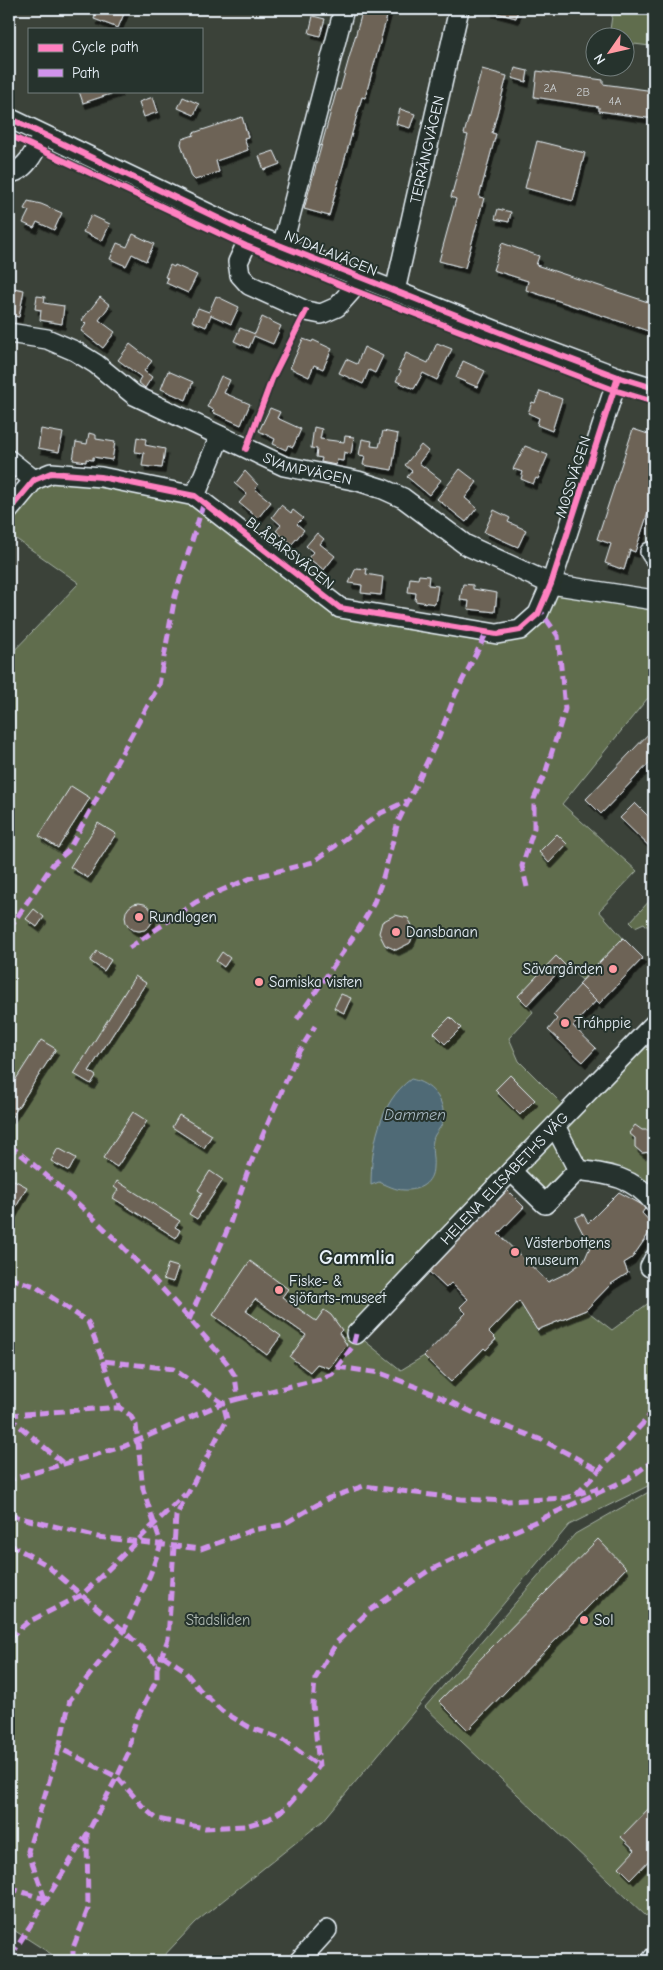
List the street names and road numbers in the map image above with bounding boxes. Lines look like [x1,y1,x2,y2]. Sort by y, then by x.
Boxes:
street label: TERRÄNGVÄGEN [406,94,448,205]
street label: NYDALAVÄGEN [282,226,380,280]
street label: MOSSVÄGEN [551,434,595,520]
street label: SVAMPVÄGEN [260,448,353,489]
street label: BLÅBÄRSVÄGEN [242,512,338,593]
street label: HELENA ELISABETHS VÄG [437,1108,572,1249]

